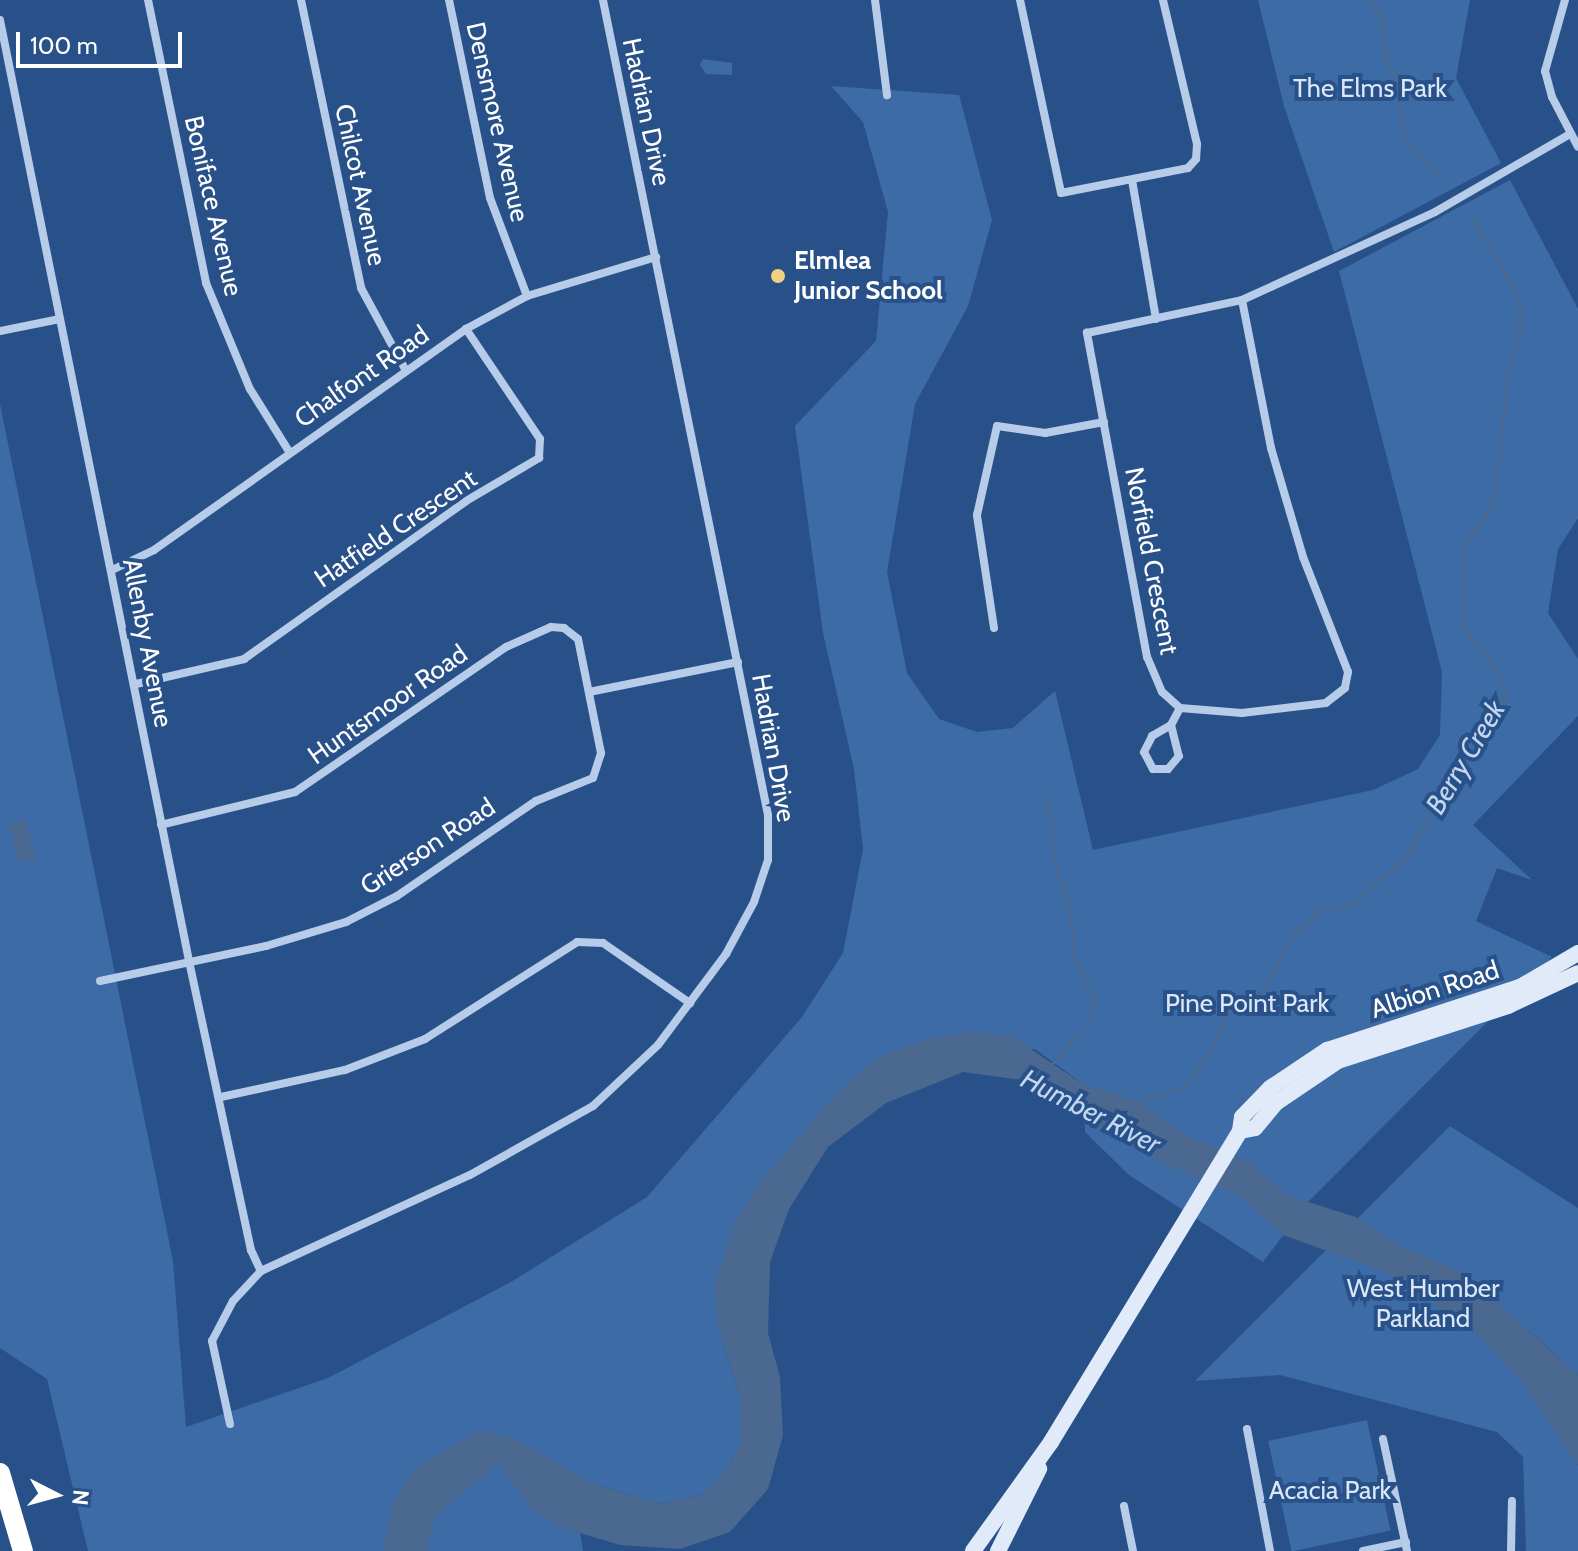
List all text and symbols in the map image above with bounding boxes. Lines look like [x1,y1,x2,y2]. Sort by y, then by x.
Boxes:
scale bar [20,16,186,66]
street label: Densmore Avenue [459,19,535,225]
text: 100 m [30,31,98,60]
street label: Hadrian Drive [615,35,677,189]
park label: The Elms Park [1293,73,1447,105]
street label: Chilcot Avenue [328,101,392,269]
street label: Boniface Avenue [177,113,249,299]
place label: Elmlea Junior School [794,245,943,306]
marker: Elmlea Junior School [769,267,787,285]
street label: Chalfont Road [289,319,435,435]
street label: Hatfield Crescent [309,463,483,595]
street label: Norfield Crescent [1118,465,1184,657]
street label: Allenby Avenue [115,556,179,730]
street label: Huntsmoor Road [302,638,474,772]
street label: Hadrian Drive [745,671,801,825]
water label: Berry Creek [1418,694,1512,820]
street label: Grierson Road [355,792,501,902]
street label: Albion Road [1367,955,1503,1025]
park label: Pine Point Park [1165,988,1329,1020]
water label: Humber River [1016,1062,1166,1160]
park label: West Humber Parkland [1347,1273,1499,1334]
north arrow [16,1455,96,1535]
park label: Acacia Park [1269,1475,1391,1507]
text: N [66,1488,95,1507]

